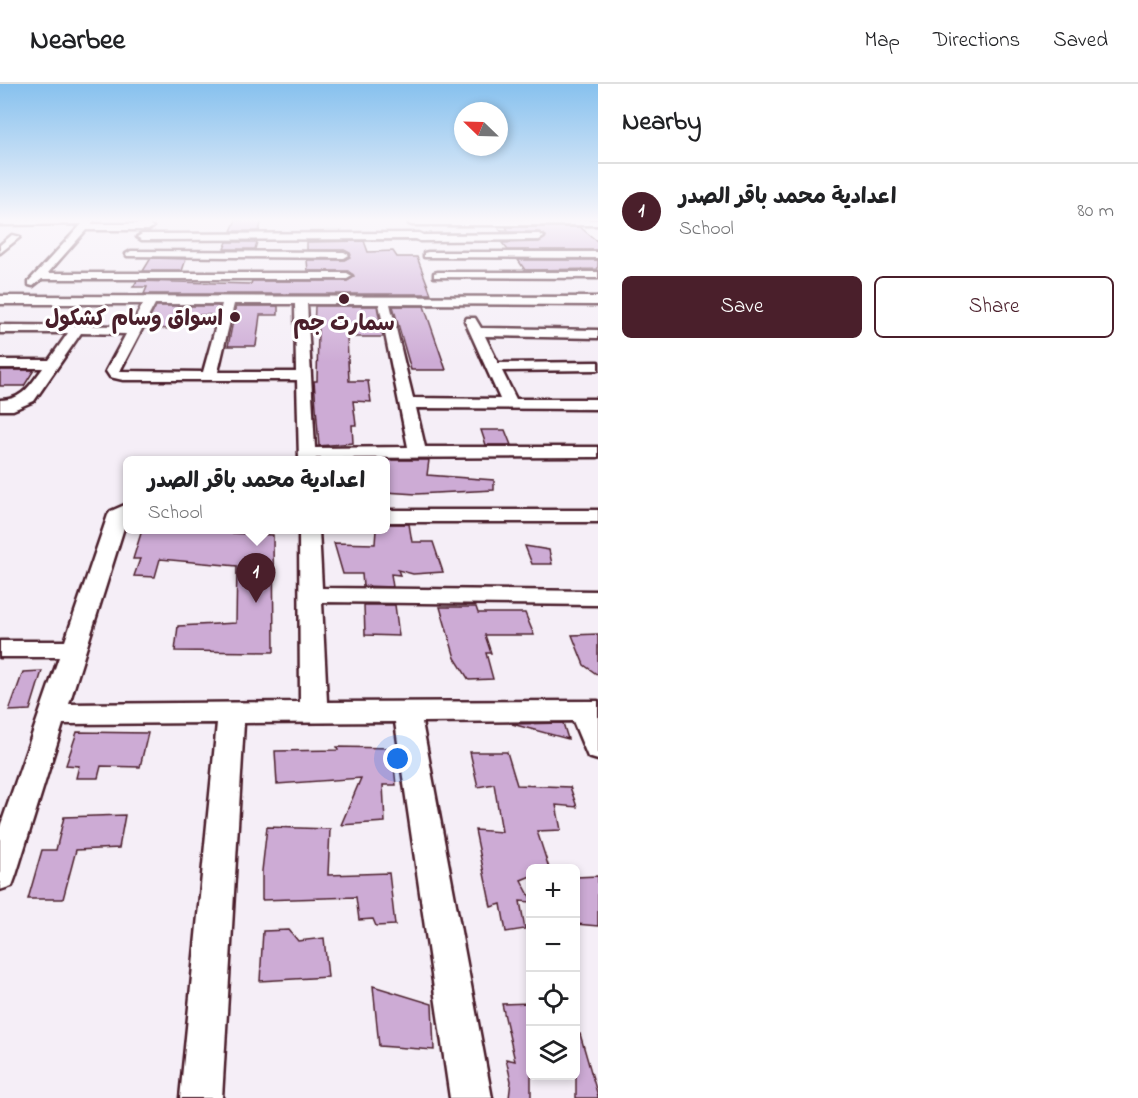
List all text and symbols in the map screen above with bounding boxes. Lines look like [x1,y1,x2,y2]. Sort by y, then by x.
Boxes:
text: Nearbee [30,21,125,62]
text: Map [864,26,900,56]
text: Directions [933,26,1020,56]
text: Saved [1053,26,1108,56]
north arrow [454,102,508,156]
text: Nearby [622,104,701,142]
text: اعدادية محمد باقر الصدر [679,182,896,214]
text: 1 [638,197,645,226]
text: 80 m [1077,197,1114,226]
text: School [679,215,734,244]
button: Save [622,276,862,338]
button: Share [874,276,1114,338]
marker: سمارت جم [337,292,351,306]
place label: اسواق وسام كشكول [45,304,223,336]
place label: سمارت جم [293,309,395,341]
marker: اسواق وسام كشكول [228,310,242,324]
popup [123,456,390,534]
text: اعدادية محمد باقر الصدر [148,466,365,498]
text: School [148,499,203,528]
pin: 1 [236,554,276,603]
your location [383,744,412,773]
map controls [526,864,580,1080]
button: + [526,864,580,918]
button: − [526,918,580,972]
button: locate [526,972,580,1026]
button: layers [526,1026,580,1080]

